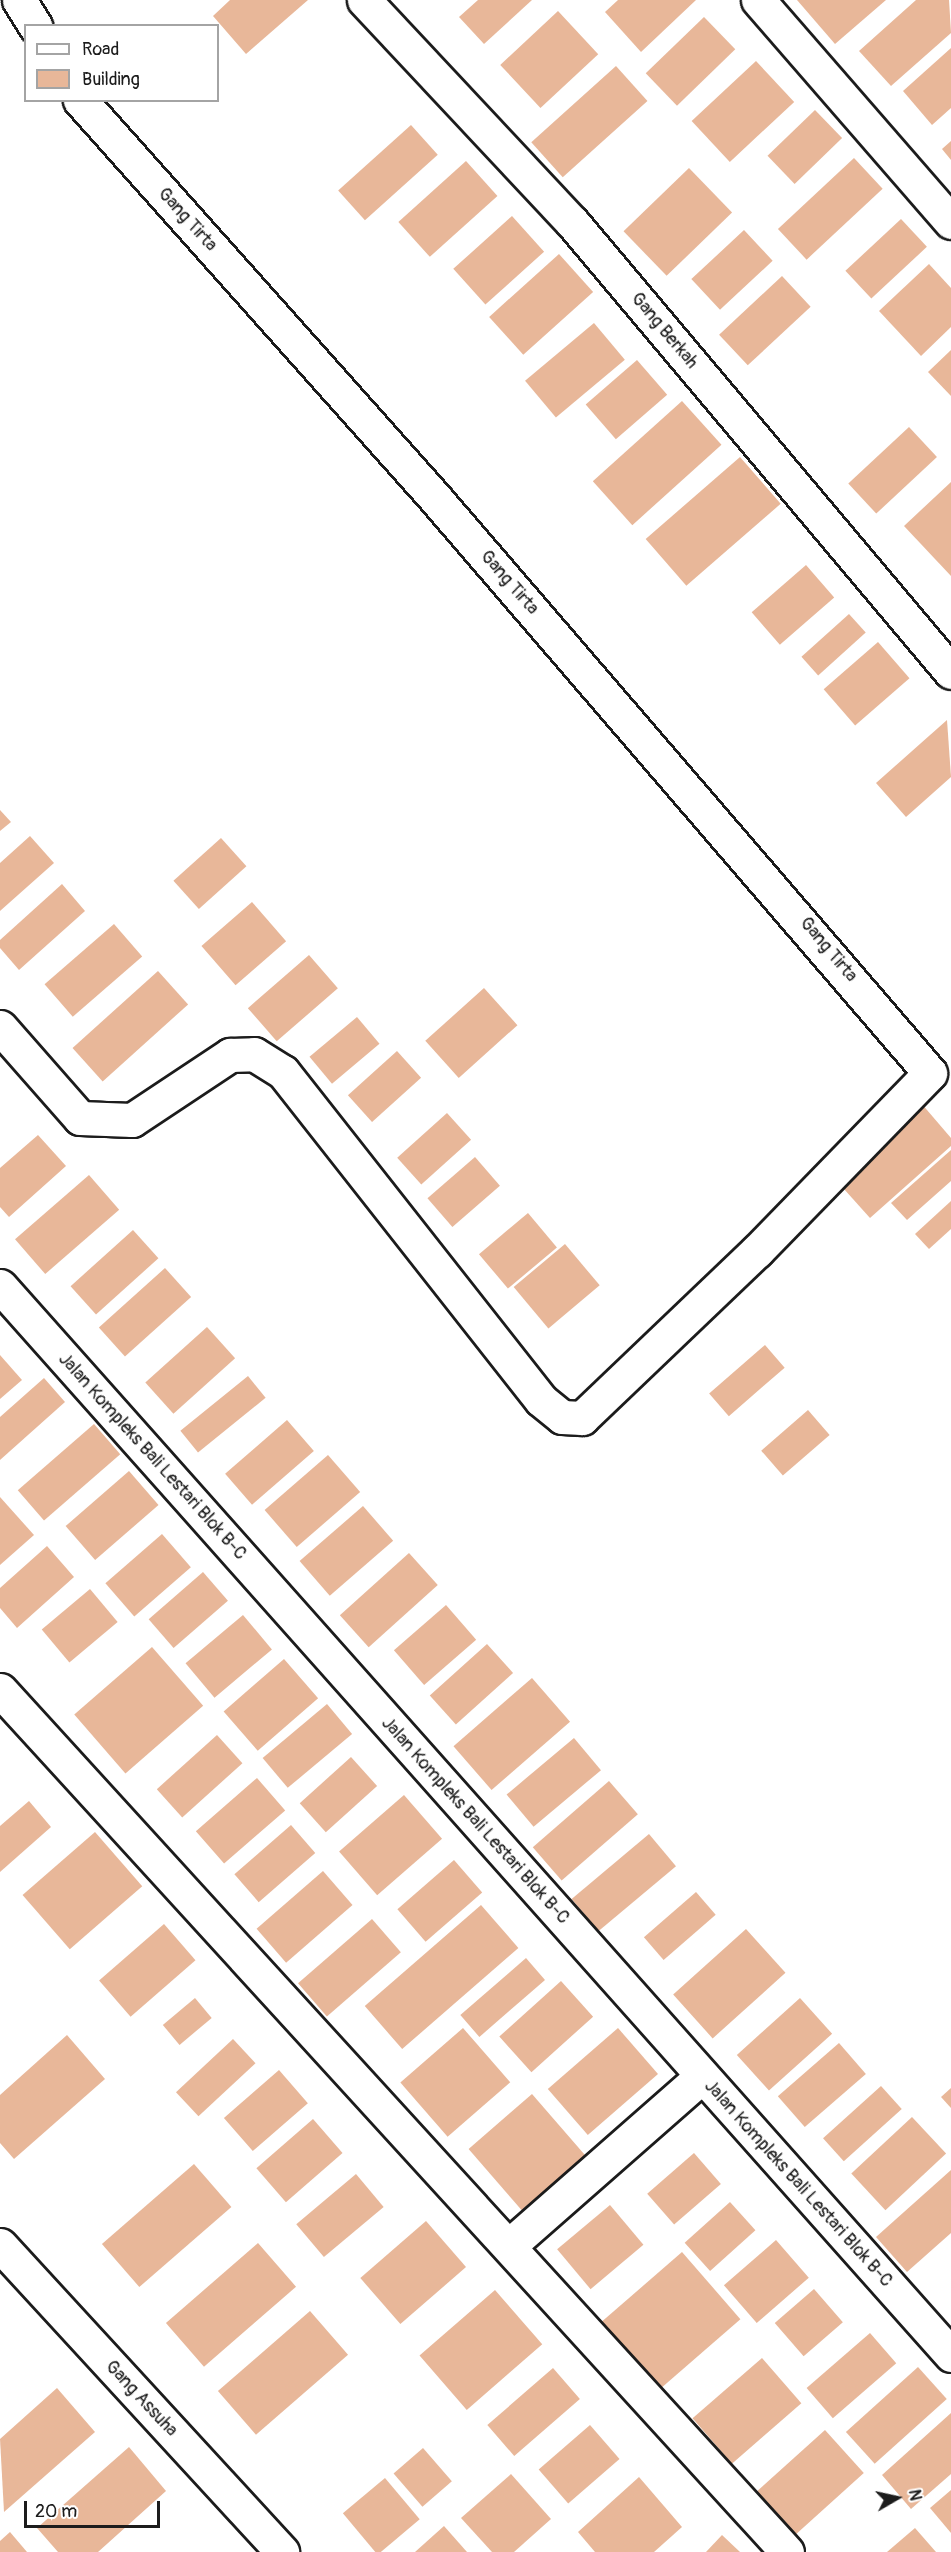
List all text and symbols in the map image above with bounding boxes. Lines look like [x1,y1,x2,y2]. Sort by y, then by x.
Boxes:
legend [24,24,219,102]
text: Road [82,38,119,61]
text: Building [82,68,140,91]
street label: Gang Tirta [153,184,221,256]
street label: Gang Berkah [626,289,702,373]
street label: Gang Tirta [475,546,543,620]
street label: Gang Tirta [795,913,861,987]
street label: Jalan Kompleks Bali Lestari Blok B-C [53,1349,251,1565]
street label: Jalan Kompleks Bali Lestari Blok B-C [376,1713,574,1929]
street label: Jalan Kompleks Bali Lestari Blok B-C [699,2076,897,2292]
street label: Gang Assuha [100,2356,182,2442]
north arrow [867,2468,927,2528]
text: N [904,2488,926,2502]
scale bar [27,2489,164,2527]
text: 20 m [35,2500,77,2523]

